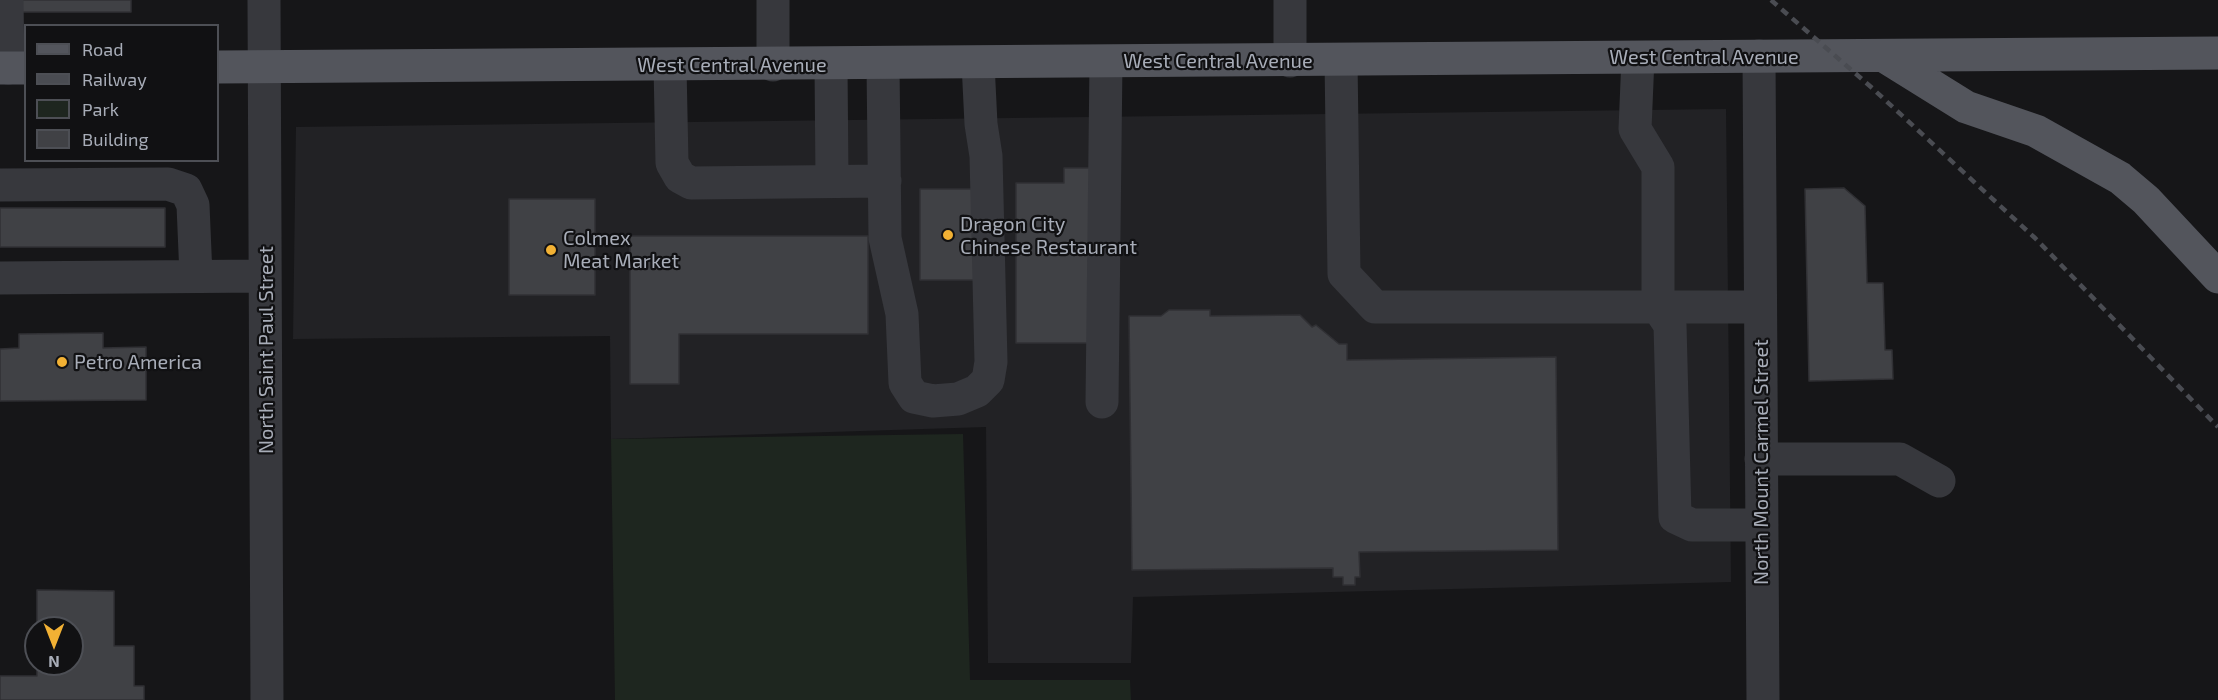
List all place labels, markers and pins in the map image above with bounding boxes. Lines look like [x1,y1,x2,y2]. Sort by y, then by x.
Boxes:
place label: Dragon City Chinese Restaurant [960,212,1137,259]
place label: Colmex Meat Market [563,226,679,273]
marker: Dragon City Chinese Restaurant [941,228,955,242]
marker: Colmex Meat Market [544,243,558,257]
place label: Petro America [74,350,202,374]
marker: Petro America [55,355,69,369]

